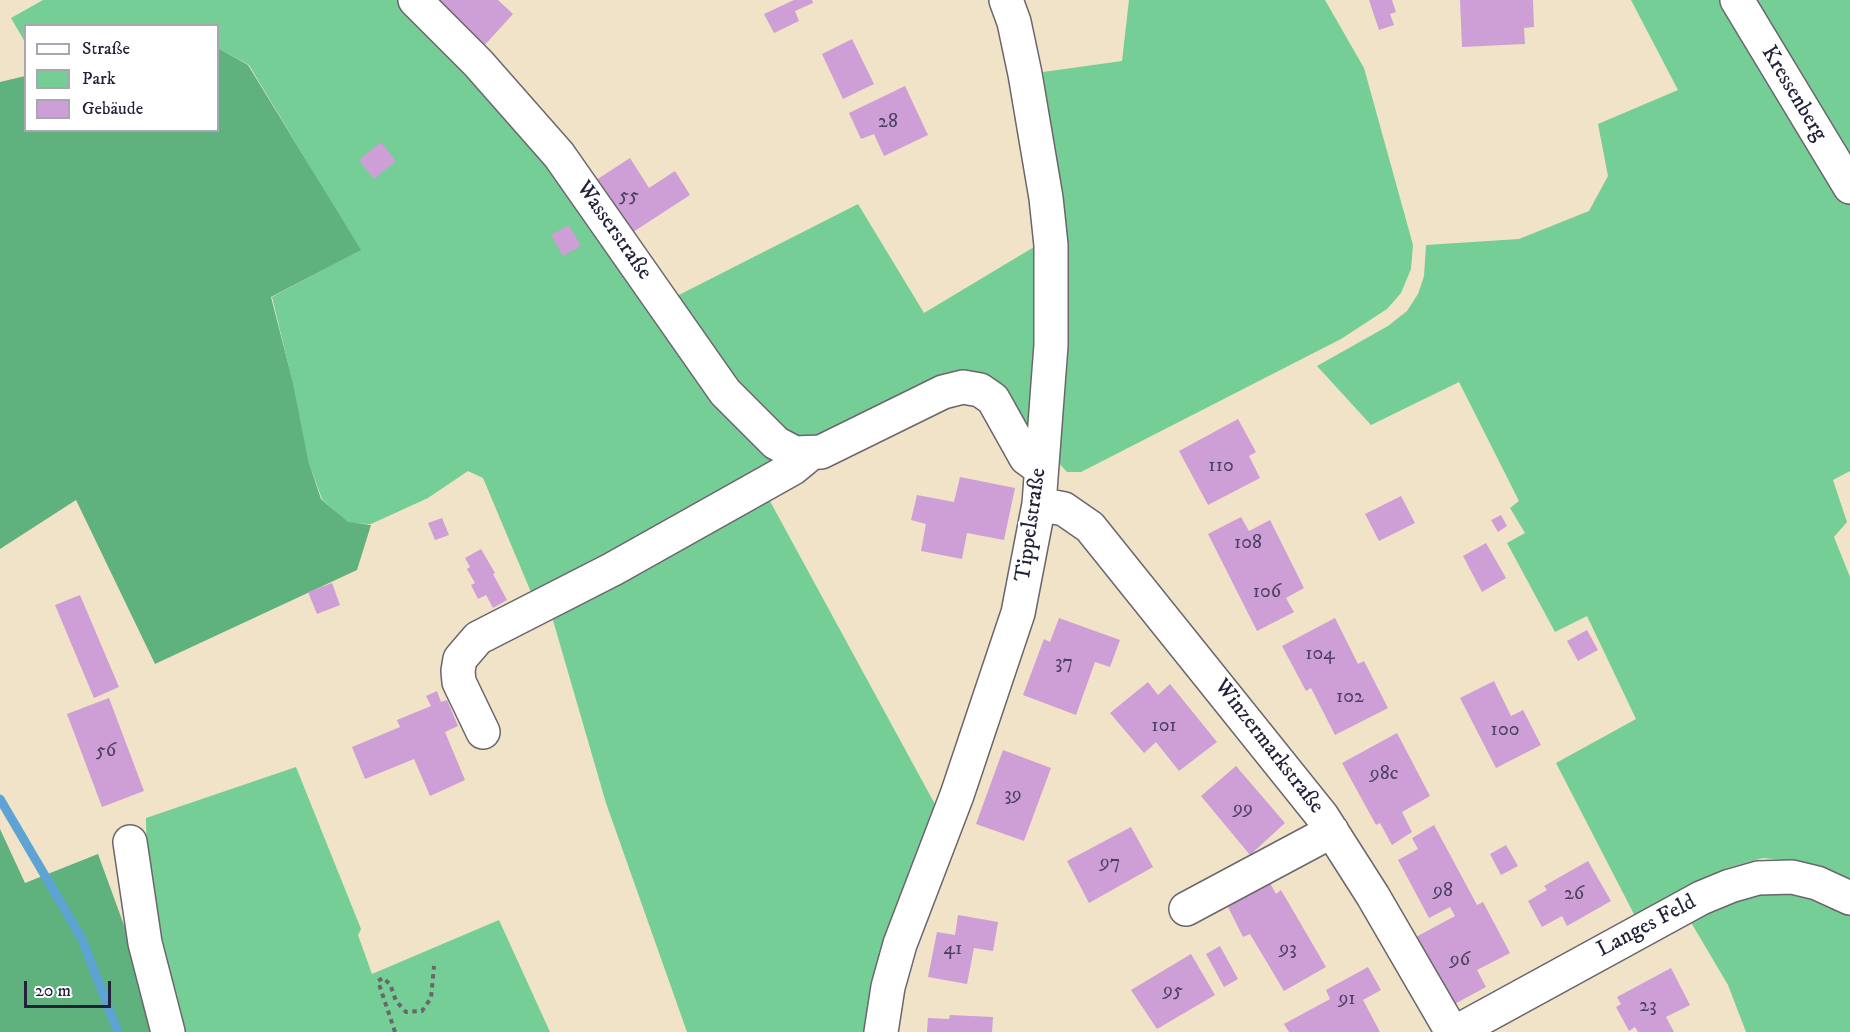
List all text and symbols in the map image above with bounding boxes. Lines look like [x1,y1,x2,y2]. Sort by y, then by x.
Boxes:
legend [24,24,219,132]
text: Straße [82,38,130,60]
street label: Kressenberg [1754,42,1832,146]
text: Park [82,68,116,90]
text: Gebäude [82,98,143,120]
house number: 28 [878,111,898,135]
street label: Wasserstraße [569,177,657,285]
house number: 55 [619,185,639,209]
house number: 110 [1208,455,1234,479]
street label: Tippelstraße [1011,467,1053,583]
house number: 108 [1234,532,1262,556]
house number: 106 [1253,581,1281,605]
house number: 104 [1305,643,1335,667]
house number: 37 [1055,652,1073,676]
street label: Winzermarkstraße [1207,675,1329,819]
house number: 102 [1336,686,1364,710]
house number: 101 [1151,715,1177,739]
house number: 100 [1491,719,1519,743]
house number: 56 [96,740,116,764]
house number: 98c [1370,763,1398,787]
house number: 39 [1004,784,1022,808]
house number: 99 [1233,798,1253,822]
house number: 97 [1100,852,1120,876]
house number: 98 [1433,880,1453,904]
house number: 26 [1564,883,1584,907]
street label: Langes Feld [1593,890,1701,964]
house number: 41 [944,938,962,962]
house number: 93 [1279,938,1297,962]
house number: 96 [1450,949,1470,973]
scale bar [27,969,114,1007]
text: 20 m [35,980,71,1002]
house number: 95 [1163,980,1183,1004]
house number: 91 [1338,988,1356,1012]
house number: 23 [1639,995,1657,1019]

